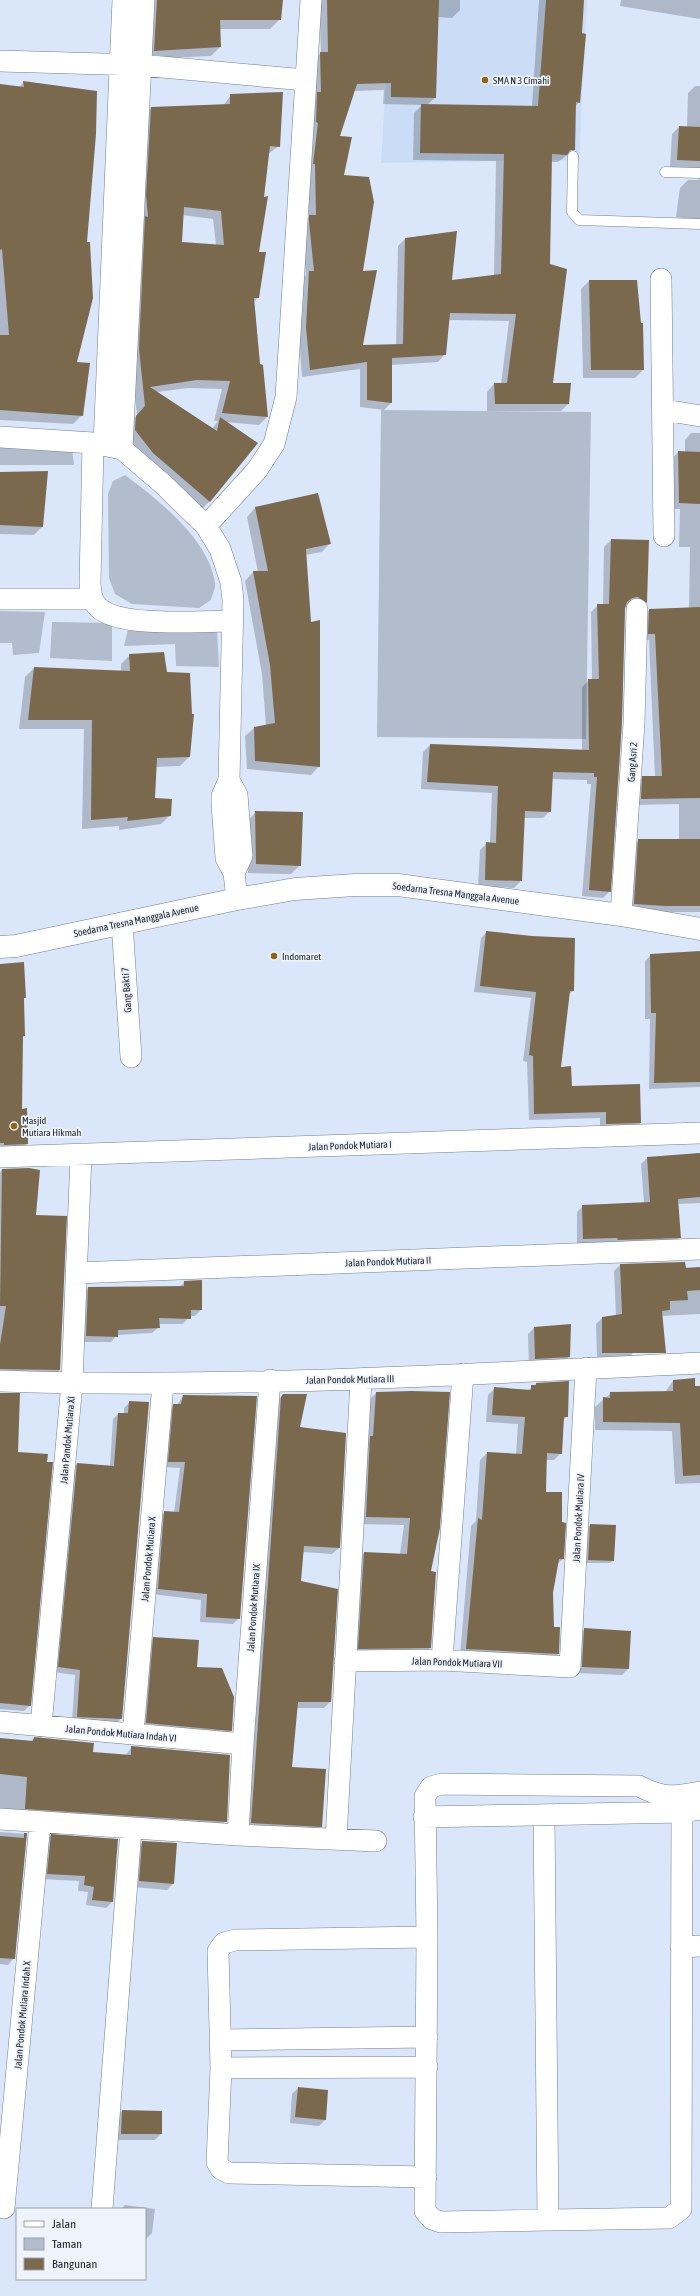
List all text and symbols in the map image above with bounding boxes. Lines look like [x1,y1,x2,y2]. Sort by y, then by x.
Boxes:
marker: SMA N 3 Cimahi [480,75,490,85]
place label: SMA N 3 Cimahi [493,75,549,86]
street label: Gang Asri 2 [626,741,639,782]
street label: Soedarna Tresna Manggala Avenue [392,880,520,907]
street label: Soedarna Tresna Manggala Avenue [73,902,200,939]
marker: Indomaret [269,951,279,961]
place label: Indomaret [282,951,321,962]
street label: Gang Bakti 7 [119,967,134,1013]
place label: Masjid Mutiara Hikmah [22,1115,81,1138]
marker: Masjid Mutiara Hikmah [9,1121,19,1131]
street label: Jalan Pondok Mutiara I [308,1139,392,1152]
street label: Jalan Pondok Mutiara II [345,1254,431,1269]
street label: Jalan Pondok Mutiara III [306,1373,394,1386]
street label: Jalan Pandok Mutiara XI [58,1396,77,1484]
street label: Jalan Pondok Mutiara IV [571,1473,586,1563]
street label: Jalan Pondok Mutiara X [139,1515,158,1602]
street label: Jalan Pondok Mutiara IX [245,1563,262,1652]
street label: Jalan Pondok Mutiara VII [411,1655,503,1670]
street label: Jalan Pondok Mutiara Indah VI [65,1723,177,1744]
street label: Jalan Pondok Mutiara Indah X [12,1960,33,2070]
legend [16,2208,146,2280]
text: Jalan [52,2217,76,2231]
text: Taman [52,2237,82,2251]
text: Bangunan [52,2257,97,2271]

